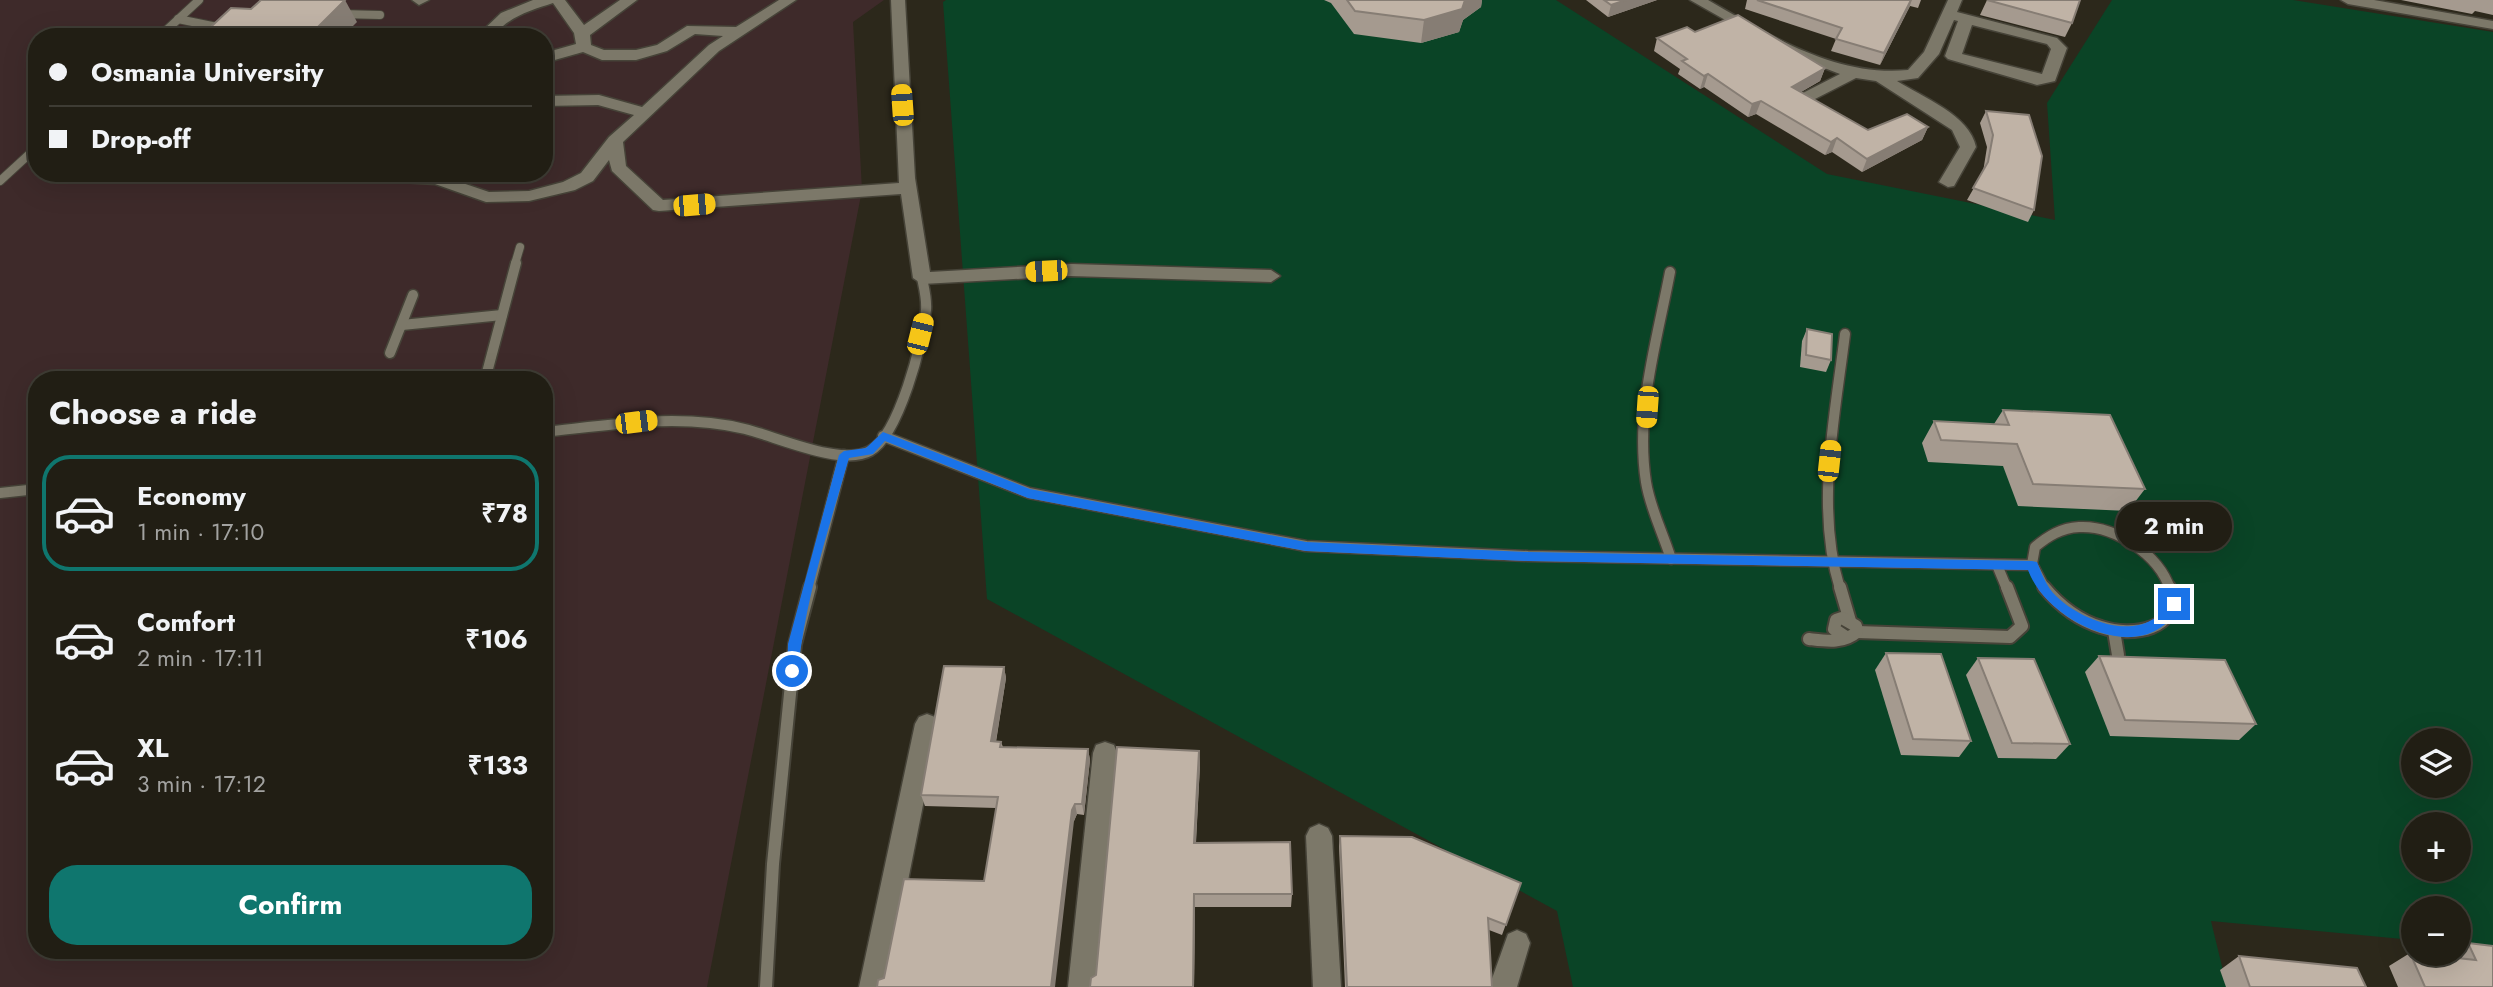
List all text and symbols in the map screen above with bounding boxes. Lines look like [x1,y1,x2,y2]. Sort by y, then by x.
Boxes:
text: Osmania University [91,53,324,91]
car [891,83,914,127]
text: Drop-off [91,120,191,158]
car [673,193,716,217]
car [1025,259,1068,283]
car [905,311,936,357]
car [1636,385,1659,429]
text: Choose a ride [49,390,257,436]
car [614,409,659,435]
car [1817,439,1842,483]
text: Economy [137,477,246,515]
icon: car [53,482,116,545]
text: ₹78 [481,494,528,532]
callout: 2 min [2116,503,2232,552]
text: 2 min [2144,509,2204,543]
text: 1 min · 17:10 [137,515,264,549]
route end [2158,588,2190,620]
text: Comfort [137,603,235,641]
icon: car [53,608,116,671]
text: ₹106 [465,620,528,658]
text: 2 min · 17:11 [137,641,264,675]
route start [776,655,808,687]
map controls [2401,728,2471,966]
button: layers [2401,728,2471,798]
text: XL [137,729,169,767]
icon: car [53,734,116,797]
text: ₹133 [468,746,528,784]
text: 3 min · 17:12 [137,767,266,801]
button: + [2401,812,2471,882]
button: Confirm [49,865,532,945]
button: − [2401,896,2471,966]

